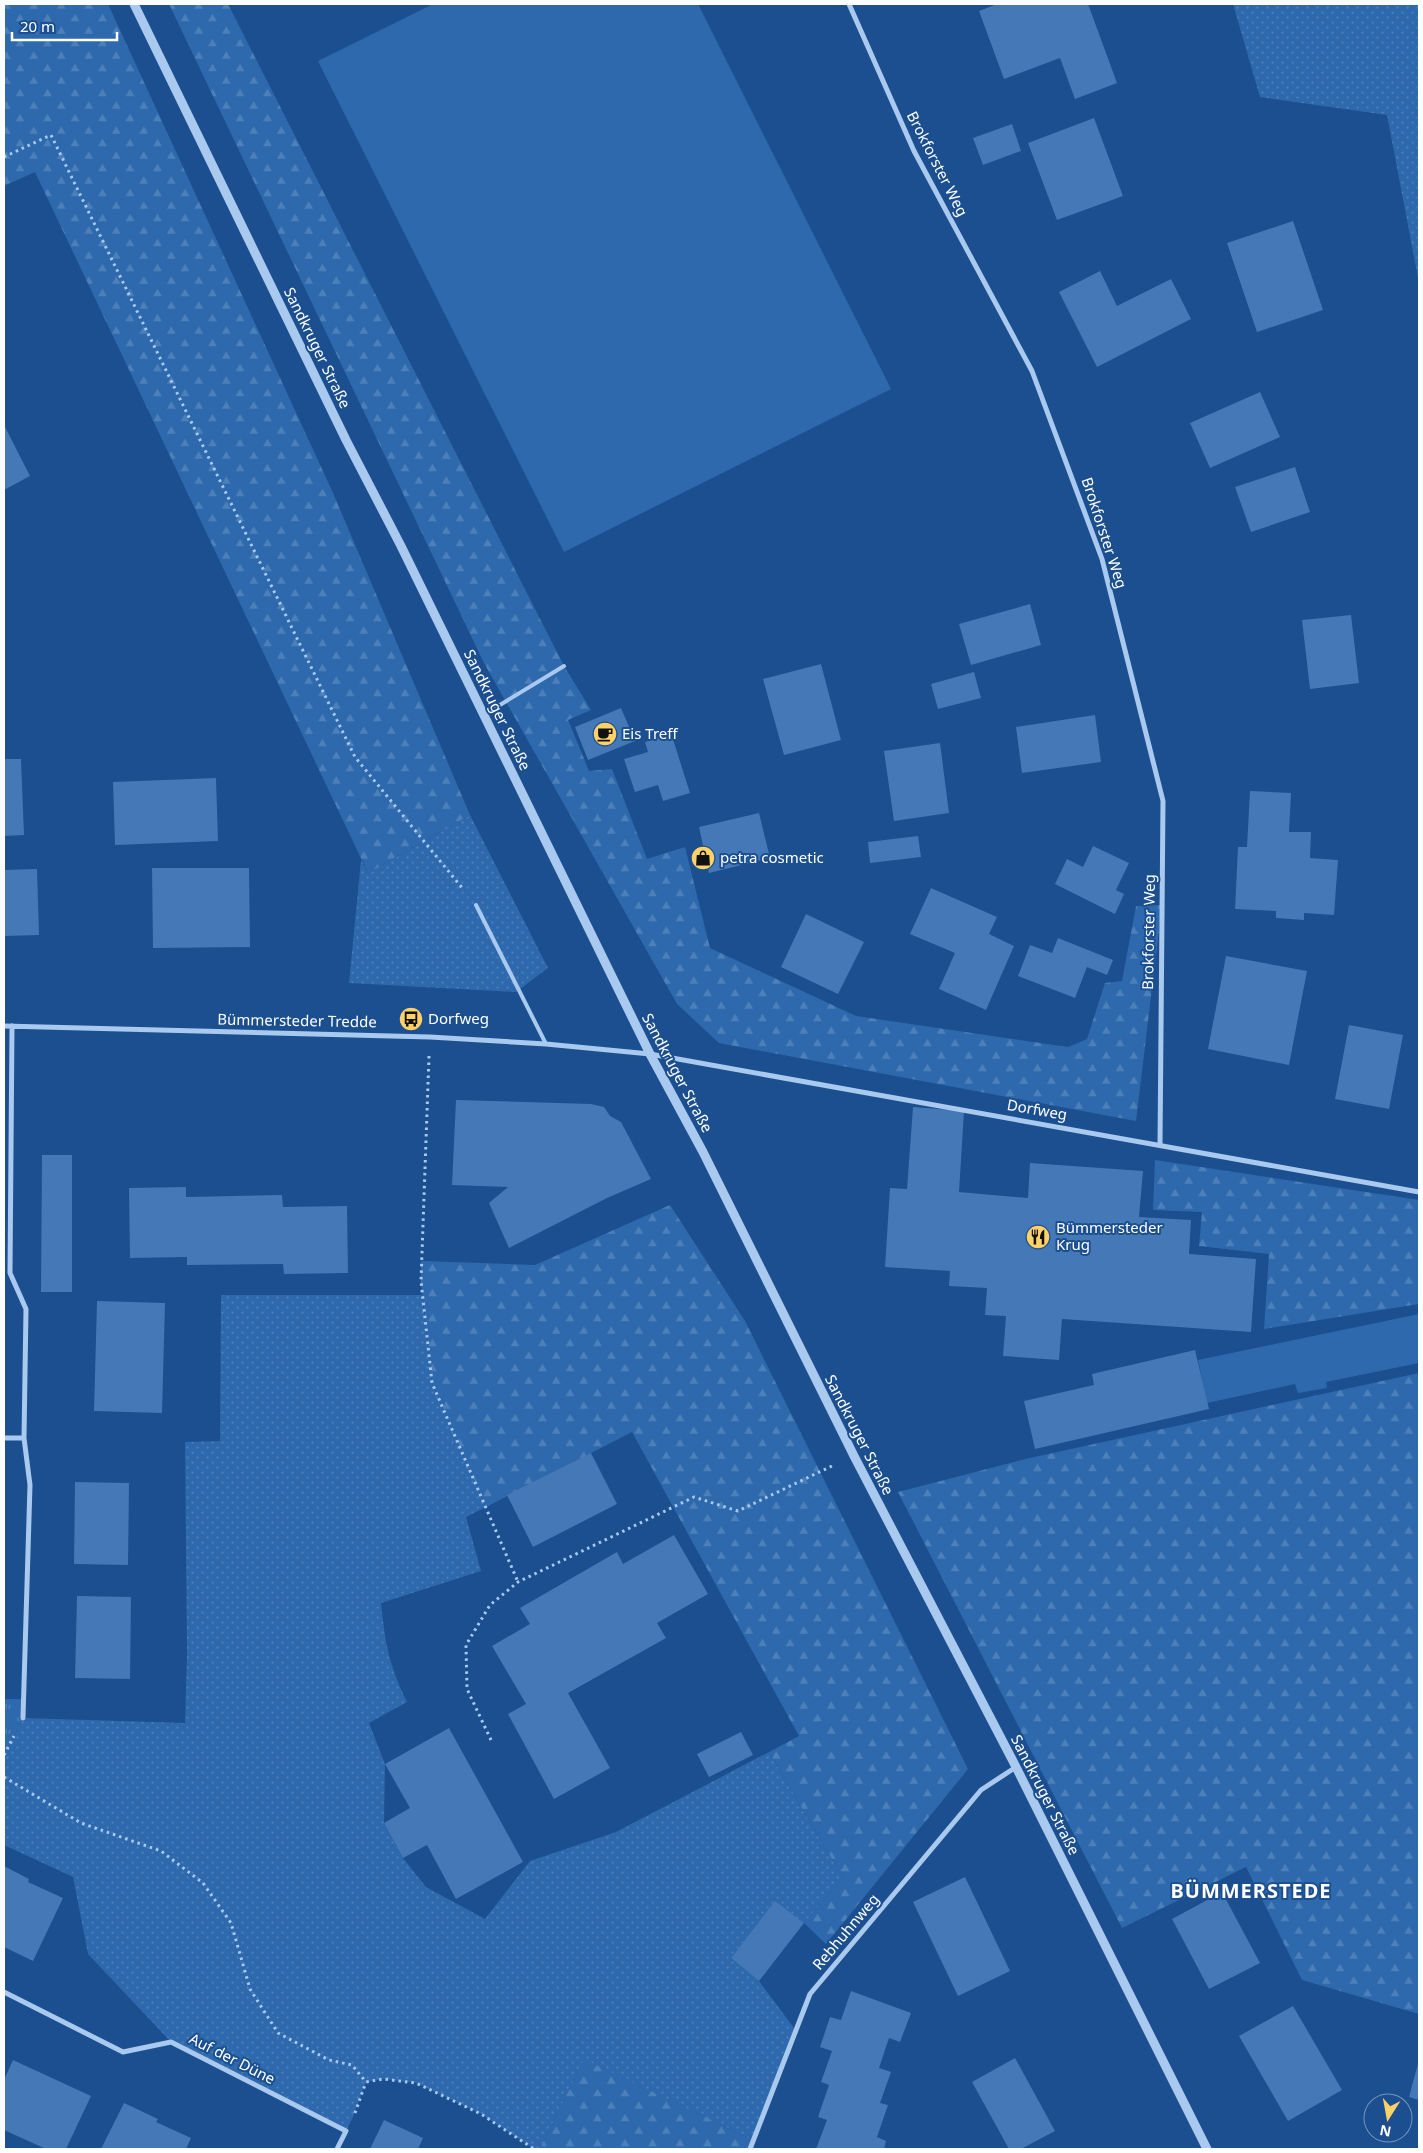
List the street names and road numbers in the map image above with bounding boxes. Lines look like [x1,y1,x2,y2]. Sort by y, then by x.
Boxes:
street label: Brokforster Weg [903,107,973,220]
street label: Sandkruger Straße [280,284,356,411]
street label: Brokforster Weg [1078,475,1132,591]
street label: Sandkruger Straße [460,646,536,773]
street label: Brokforster Weg [1137,874,1159,990]
street label: Bümmersteder Tredde [217,1009,377,1031]
street label: Sandkruger Straße [638,1009,718,1136]
street label: Dorfweg [1005,1094,1069,1124]
street label: Sandkruger Straße [821,1371,899,1498]
street label: Sandkruger Straße [1007,1731,1085,1858]
street label: Rebhuhnweg [807,1889,883,1974]
street label: Auf der Düne [186,2028,279,2088]

